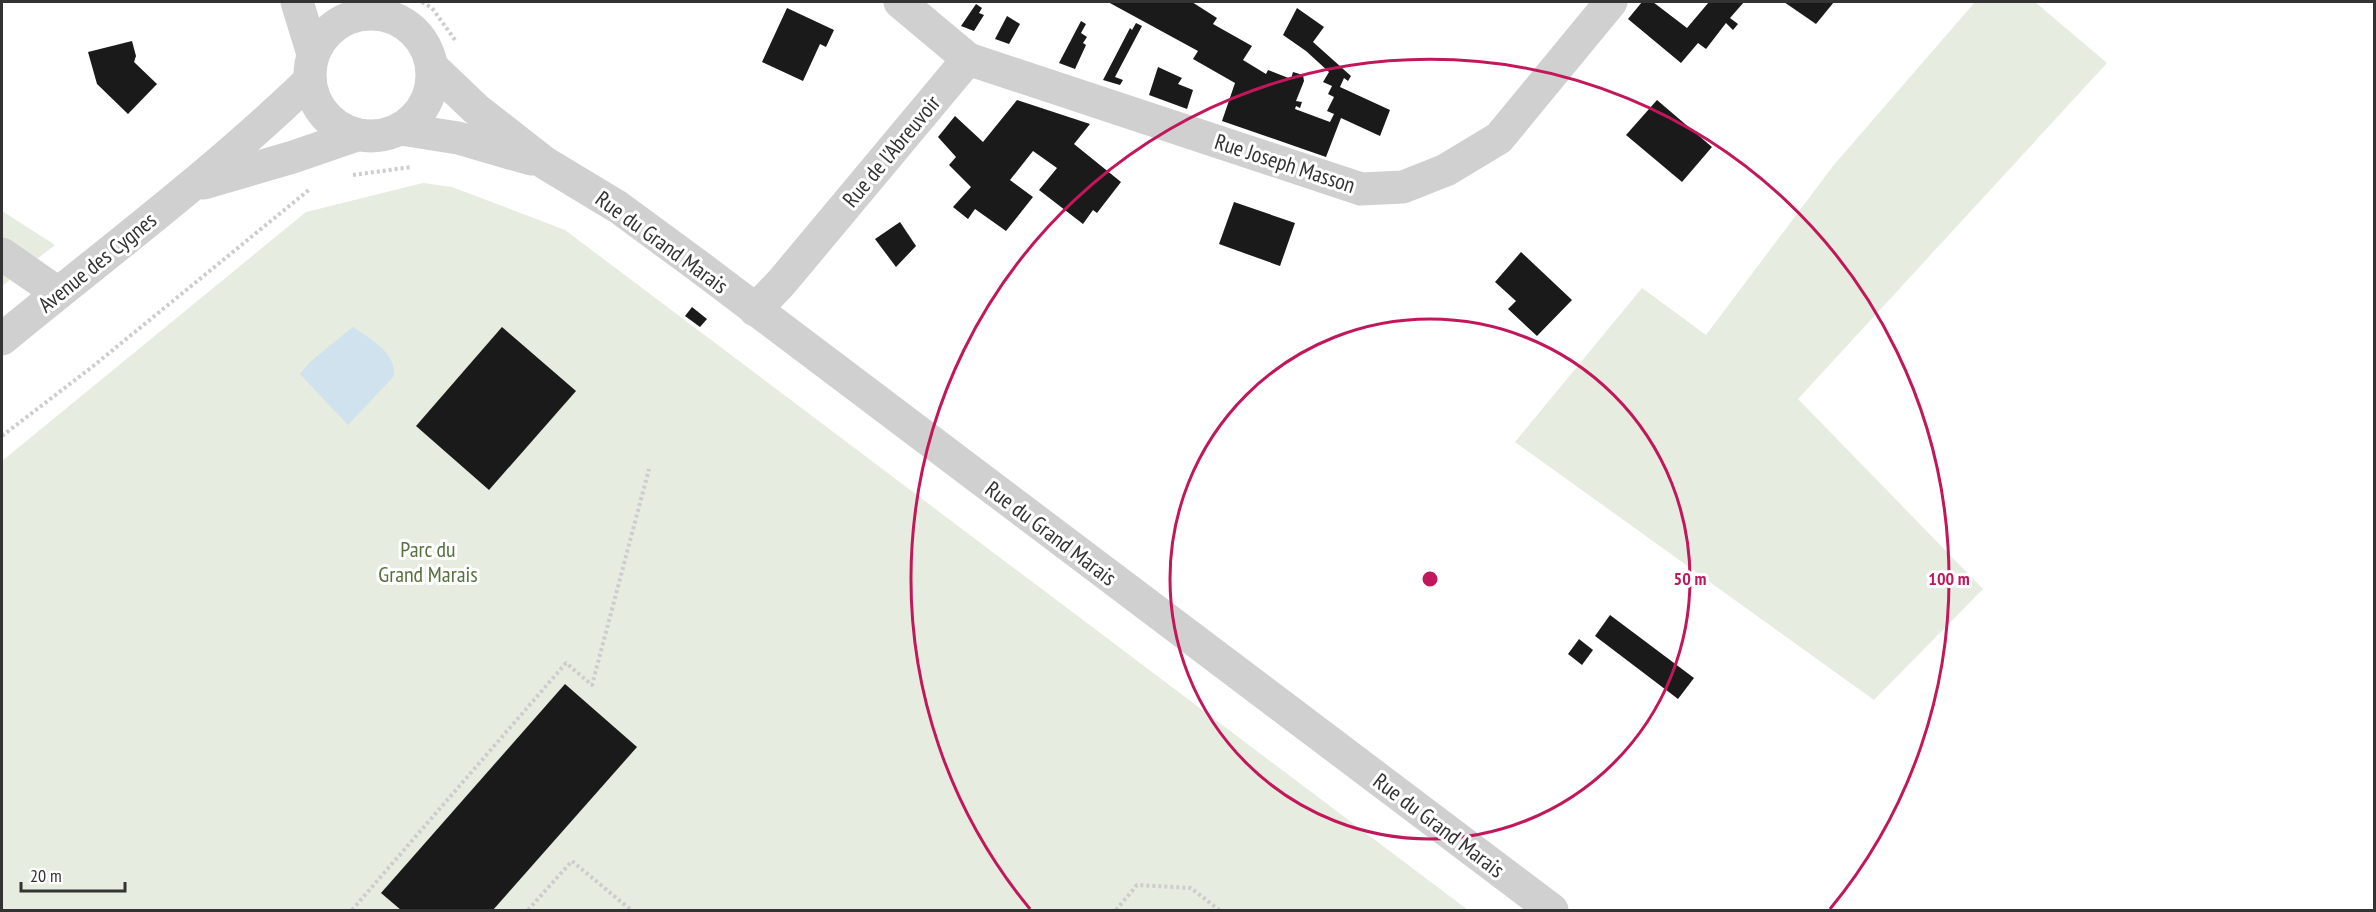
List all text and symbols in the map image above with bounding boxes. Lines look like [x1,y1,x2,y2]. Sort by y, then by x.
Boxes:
street label: Rue de l'Abreuvoir [836,89,946,213]
street label: Rue Joseph Masson [1211,127,1359,199]
street label: Rue du Grand Marais [590,185,734,299]
street label: Avenue des Cygnes [32,206,162,318]
street label: Rue du Grand Marais [980,475,1122,591]
park label: Parc du Grand Marais [378,535,478,588]
text: 50 m [1674,567,1706,590]
text: 100 m [1928,567,1970,590]
centre of rings [1420,569,1440,589]
street label: Rue du Grand Marais [1368,767,1510,883]
scale bar [21,855,124,893]
text: 20 m [30,864,62,887]

